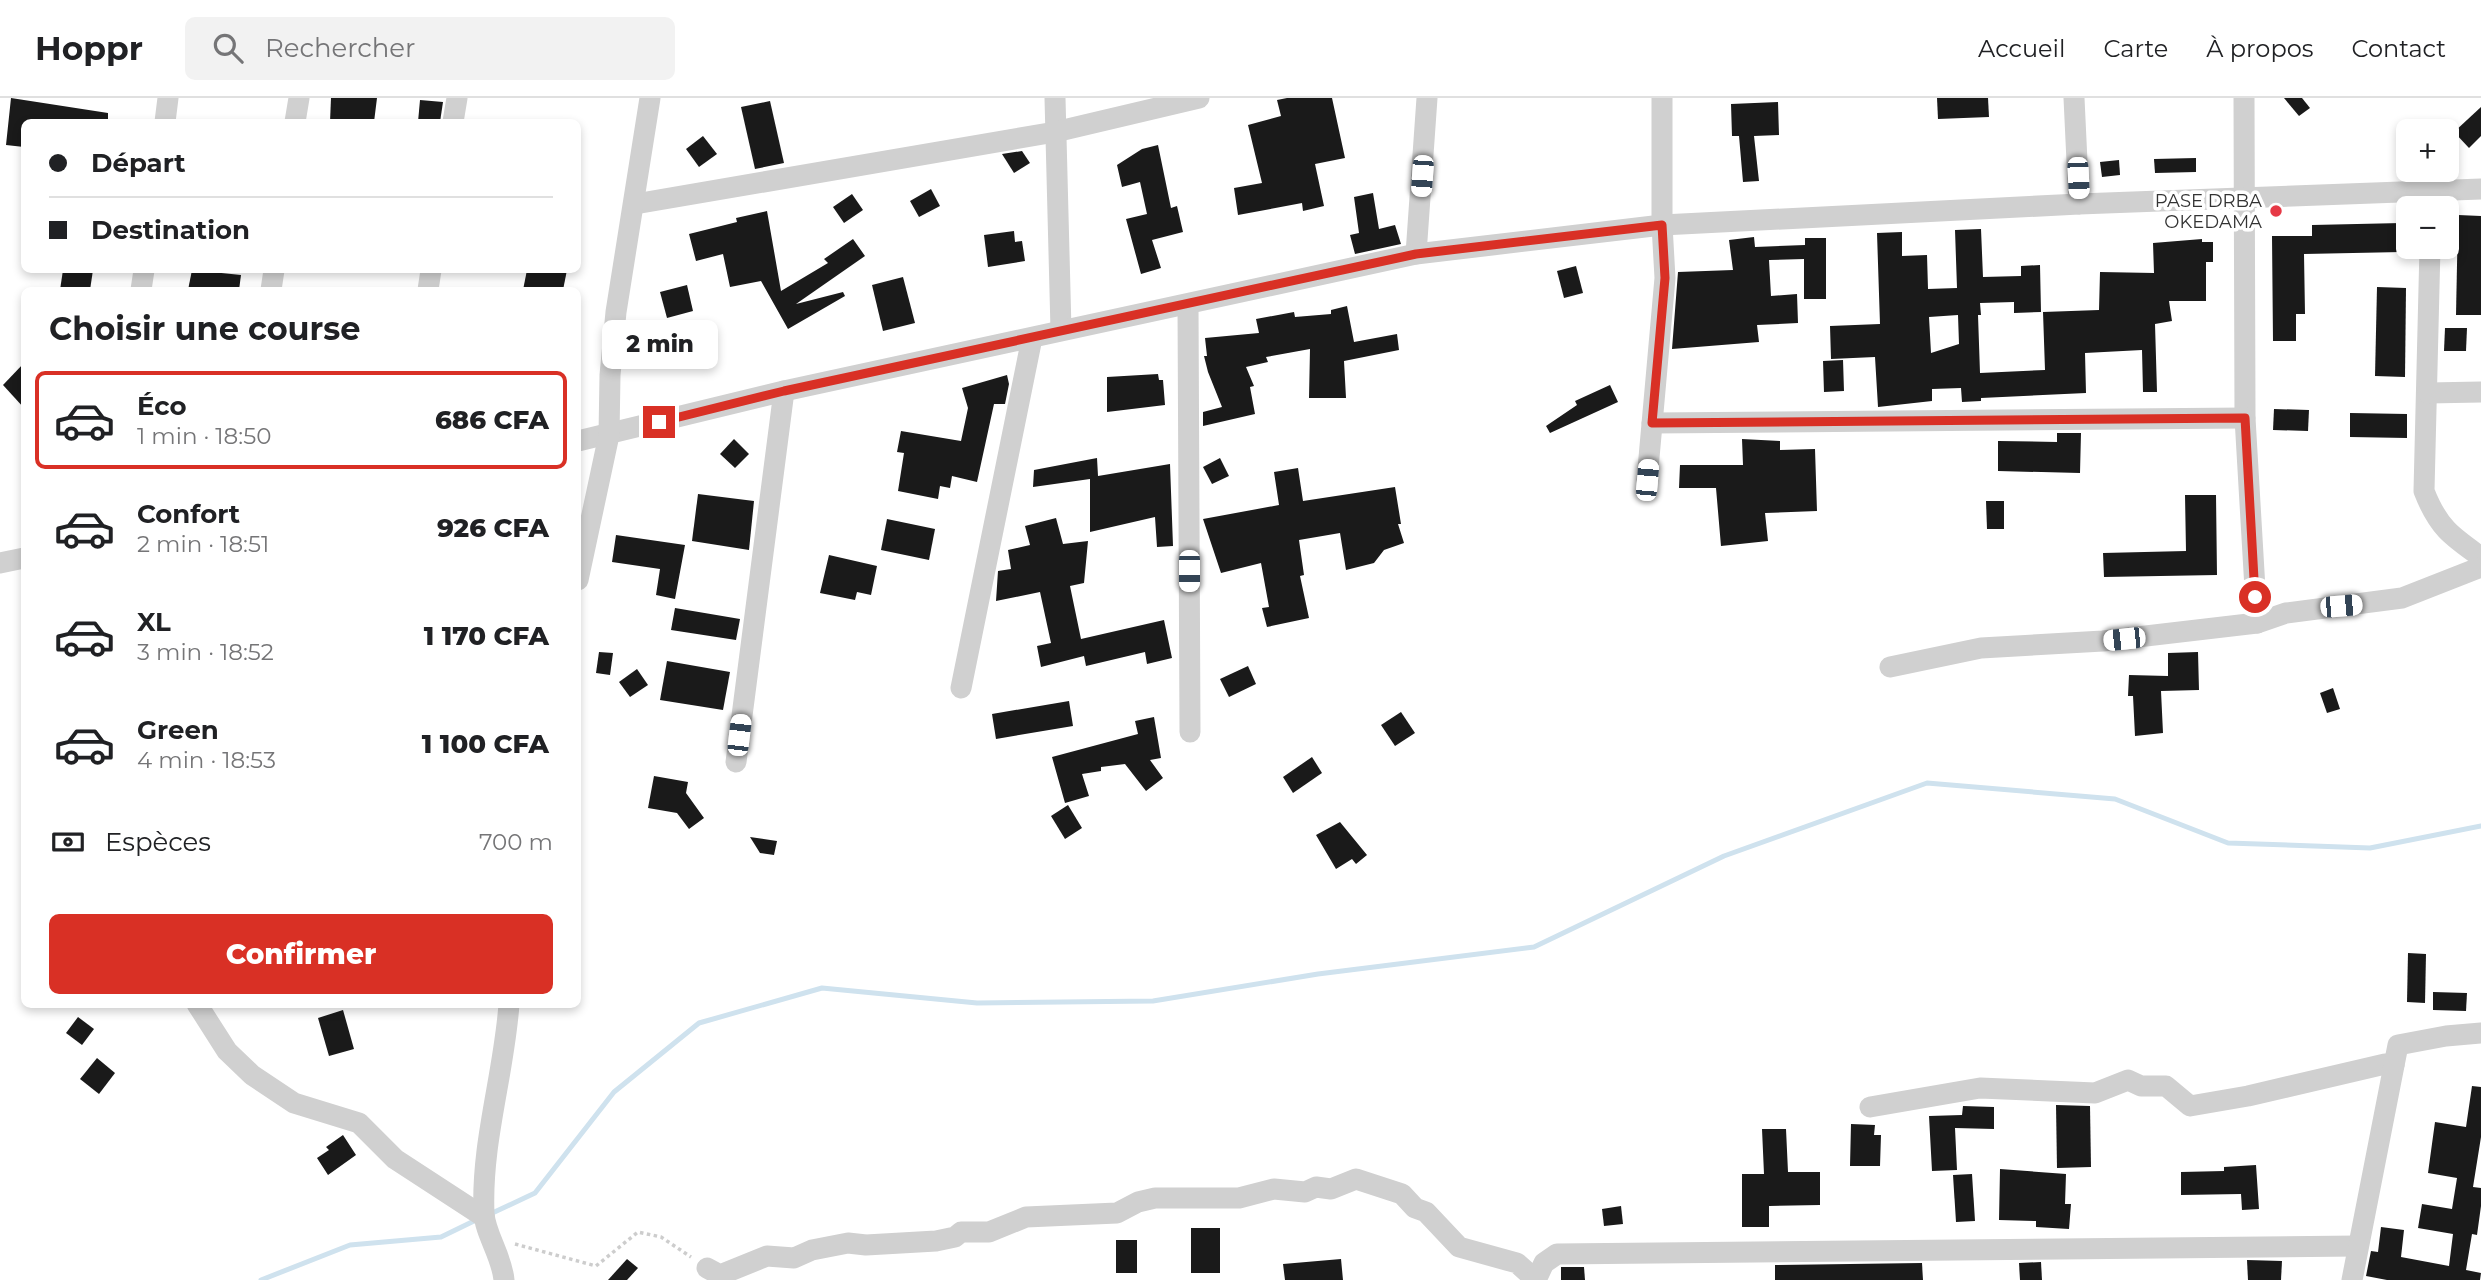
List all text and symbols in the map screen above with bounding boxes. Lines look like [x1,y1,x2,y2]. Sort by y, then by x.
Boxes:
search box [185,17,675,80]
text: Hoppr [35,28,143,68]
icon: search [209,29,247,67]
text: Rechercher [265,32,416,64]
text: Accueil [1978,34,2065,63]
text: Carte [2103,34,2168,63]
text: À propos [2206,34,2313,63]
text: Contact [2351,34,2446,63]
map controls [2396,119,2459,259]
button: + [2396,119,2459,182]
text: Départ [91,147,186,179]
car [1411,154,1434,198]
car [2067,156,2090,200]
place label: PASE DRBA OKEDAMA [2155,190,2262,233]
button: − [2396,196,2459,259]
marker: PASE DRBA OKEDAMA [2268,203,2284,219]
text: Destination [91,214,250,246]
text: Choisir une course [49,309,361,348]
callout: 2 min [601,320,717,370]
text: 2 min [626,330,694,358]
icon: car [53,389,116,452]
text: Éco [137,390,187,422]
text: 686 CFA [435,404,549,436]
route end [643,406,675,438]
text: 1 min · 18:50 [137,422,271,450]
car [1635,458,1660,502]
icon: car [53,497,116,560]
text: Confort [137,498,240,530]
text: 926 CFA [437,512,549,544]
text: 2 min · 18:51 [137,530,269,558]
car [1179,550,1200,592]
route start [2239,581,2271,613]
car [2320,594,2363,618]
icon: car [53,605,116,668]
text: XL [137,606,171,638]
text: 1 170 CFA [424,620,549,652]
car [2103,626,2146,652]
text: 3 min · 18:52 [137,638,274,666]
icon: car [53,713,116,776]
car [727,713,752,757]
text: Green [137,714,219,746]
text: 1 100 CFA [422,728,549,760]
text: 4 min · 18:53 [137,746,276,774]
icon: cash [49,823,87,861]
text: Espèces [105,826,211,858]
text: 700 m [479,828,553,856]
button: Confirmer [49,914,553,994]

